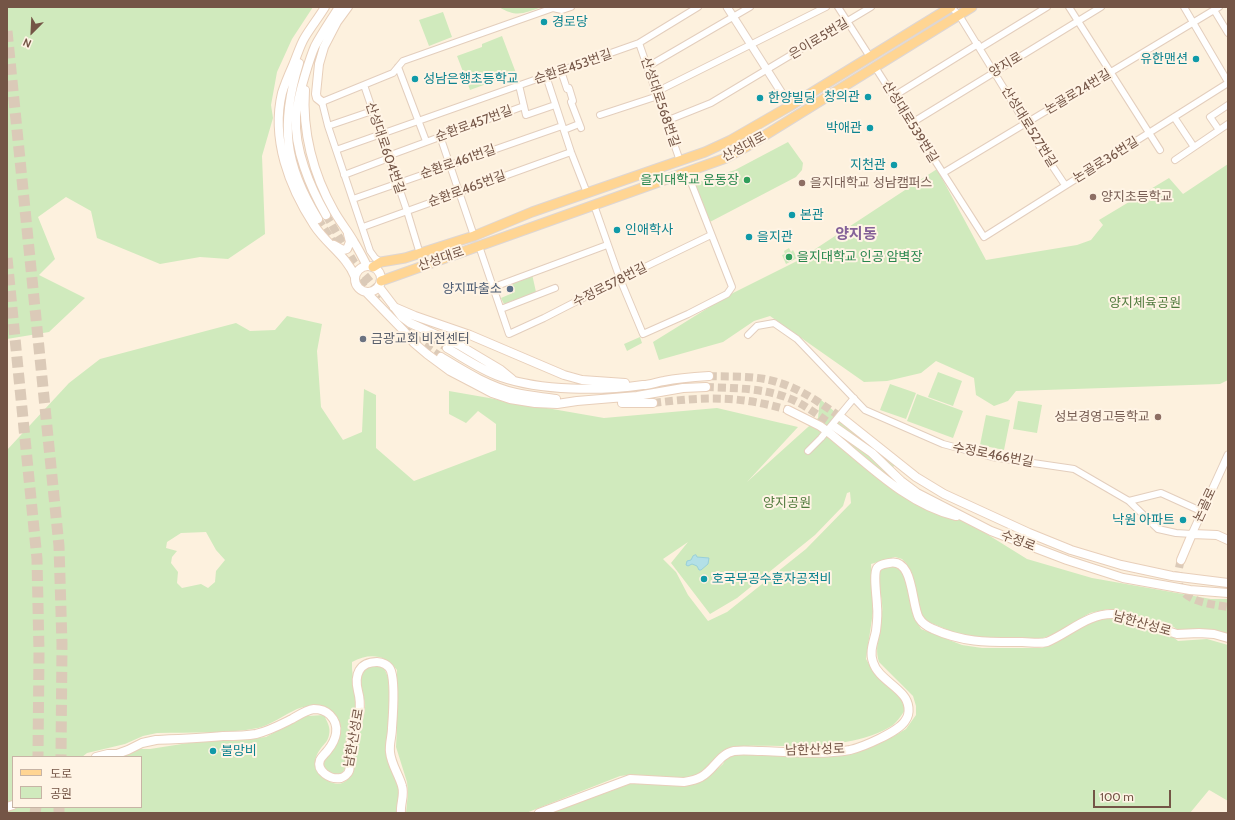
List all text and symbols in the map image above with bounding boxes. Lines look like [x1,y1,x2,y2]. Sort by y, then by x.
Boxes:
north arrow [12,12,52,52]
place label: 경로당 [552,14,588,30]
street label: 은이로5번길 [786,15,852,63]
marker: 경로당 [539,17,549,27]
text: N [21,35,34,51]
street label: 순환로453번길 [532,46,614,88]
street label: 양지로 [987,49,1025,81]
place label: 유한맨션 [1140,51,1188,67]
marker: 유한맨션 [1191,54,1201,64]
street label: 산성대로568번길 [637,55,683,149]
street label: 논골로24번길 [1042,66,1114,118]
place label: 성남은행초등학교 [423,71,519,87]
marker: 성남은행초등학교 [410,74,420,84]
street label: 산성대로539번길 [879,78,941,166]
street label: 산성대로527번길 [998,84,1060,170]
place label: 창의관 [824,89,860,105]
place label: 한양빌딩 [768,90,816,106]
marker: 창의관 [863,92,873,102]
marker: 한양빌딩 [755,93,765,103]
street label: 산성대로604번길 [362,100,408,196]
street label: 순환로457번길 [433,103,515,145]
place label: 박애관 [826,120,862,136]
marker: 박애관 [865,123,875,133]
street label: 산성대로 [719,129,769,165]
street label: 논골로36번길 [1070,134,1142,186]
street label: 순환로461번길 [418,142,498,182]
place label: 지천관 [850,157,886,173]
marker: 지천관 [889,160,899,170]
street label: 순환로465번길 [426,168,508,210]
place label: 을지대학교 운동장 [640,172,739,188]
marker: 을지대학교 운동장 [742,175,752,185]
place label: 을지대학교 성남캠퍼스 [810,175,933,191]
marker: 을지대학교 성남캠퍼스 [797,178,807,188]
place label: 양지초등학교 [1101,189,1173,205]
marker: 양지초등학교 [1088,192,1098,202]
place label: 본관 [800,207,824,223]
marker: 본관 [787,210,797,220]
place label: 인애학사 [625,222,673,238]
marker: 인애학사 [612,225,622,235]
district label: 양지동 [835,226,877,244]
place label: 을지관 [757,229,793,245]
marker: 을지관 [744,232,754,242]
street label: 산성대로 [416,244,466,274]
place label: 을지대학교 인공 암벽장 [797,249,922,265]
marker: 을지대학교 인공 암벽장 [784,252,794,262]
street label: 수정로578번길 [570,260,650,310]
place label: 양지파출소 [442,281,502,297]
marker: 양지파출소 [505,284,515,294]
park label: 양지체육공원 [1109,295,1181,311]
place label: 금광교회 비전센터 [371,331,470,347]
marker: 금광교회 비전센터 [358,334,368,344]
place label: 성보경영고등학교 [1054,409,1150,425]
marker: 성보경영고등학교 [1153,412,1163,422]
street label: 수정로466번길 [951,440,1035,470]
street label: 논골로 [1190,485,1220,525]
park label: 양지공원 [763,495,811,511]
place label: 낙원 아파트 [1112,512,1175,528]
marker: 낙원 아파트 [1178,515,1188,525]
street label: 수정로 [998,527,1038,555]
place label: 호국무공수훈자공적비 [712,571,832,587]
marker: 호국무공수훈자공적비 [699,574,709,584]
street label: 남한산성로 [1111,608,1173,640]
street label: 남한산성로 [341,707,367,769]
street label: 남한산성로 [785,741,845,759]
place label: 불망비 [221,743,257,759]
marker: 불망비 [208,746,218,756]
legend [12,756,142,808]
text: 도로 [50,766,72,781]
scale bar [1095,782,1173,808]
text: 공원 [50,786,72,801]
text: 100 m [1100,789,1134,804]

